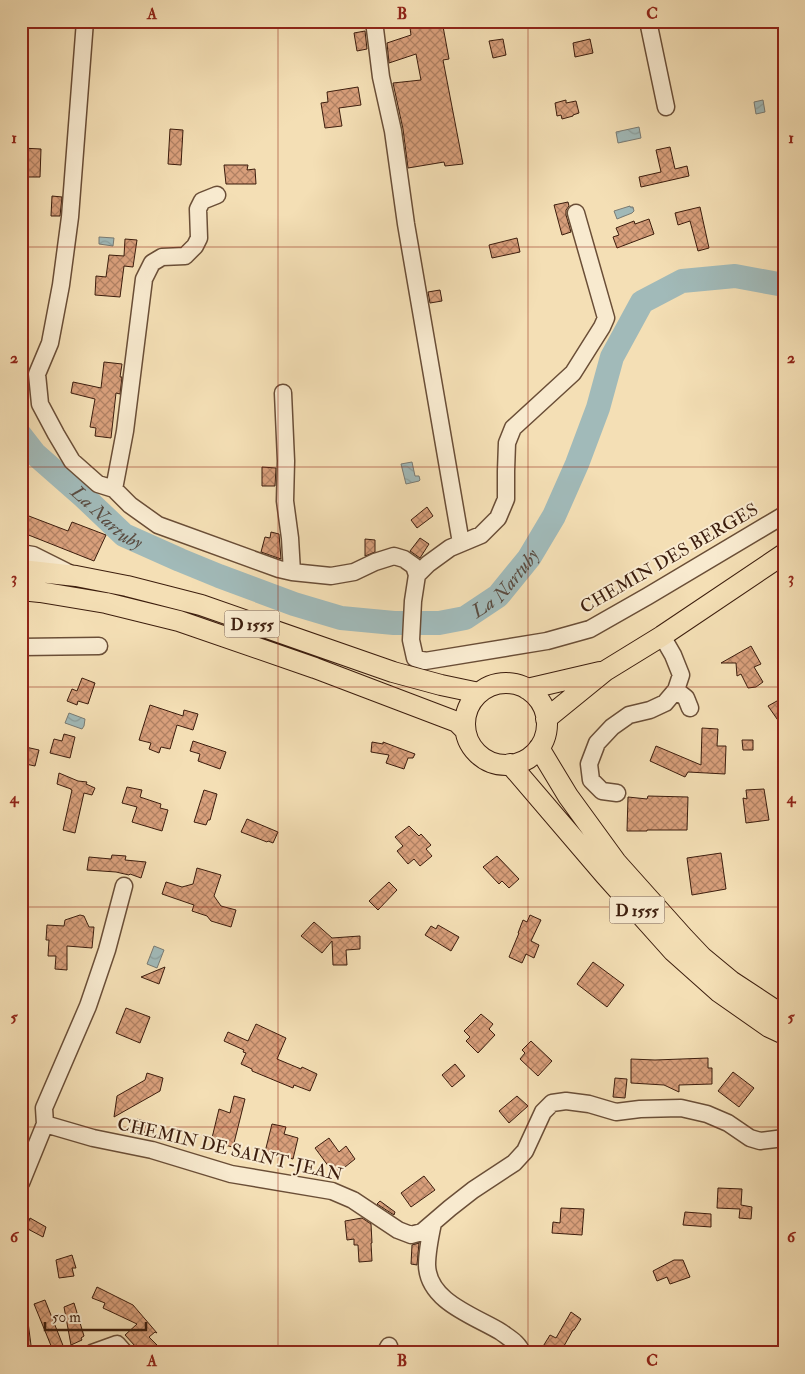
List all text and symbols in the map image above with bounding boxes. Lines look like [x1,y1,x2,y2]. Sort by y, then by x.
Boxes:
text: A [146,4,158,24]
text: B [397,4,407,24]
text: C [646,4,658,24]
text: 1 [11,128,17,148]
text: 1 [788,128,794,148]
text: 2 [10,348,18,368]
text: 2 [787,348,795,368]
water label: La Nartuby [65,480,147,555]
street label: CHEMIN DES BERGES [576,498,762,619]
water label: La Nartuby [466,545,545,624]
text: 3 [11,568,17,588]
text: 3 [788,568,794,588]
road number: D 1555 [224,610,280,638]
text: 4 [9,788,20,808]
text: 4 [786,788,797,808]
road number: D 1555 [610,896,664,924]
text: 5 [10,1007,18,1027]
text: 5 [787,1007,795,1027]
street label: CHEMIN DE SAINT-JEAN [115,1112,345,1187]
text: 6 [10,1227,20,1247]
text: 6 [787,1227,797,1247]
scale bar [45,1299,146,1331]
text: 50 m [52,1308,81,1327]
text: A [146,1351,158,1371]
text: B [397,1351,407,1371]
text: C [646,1351,658,1371]

